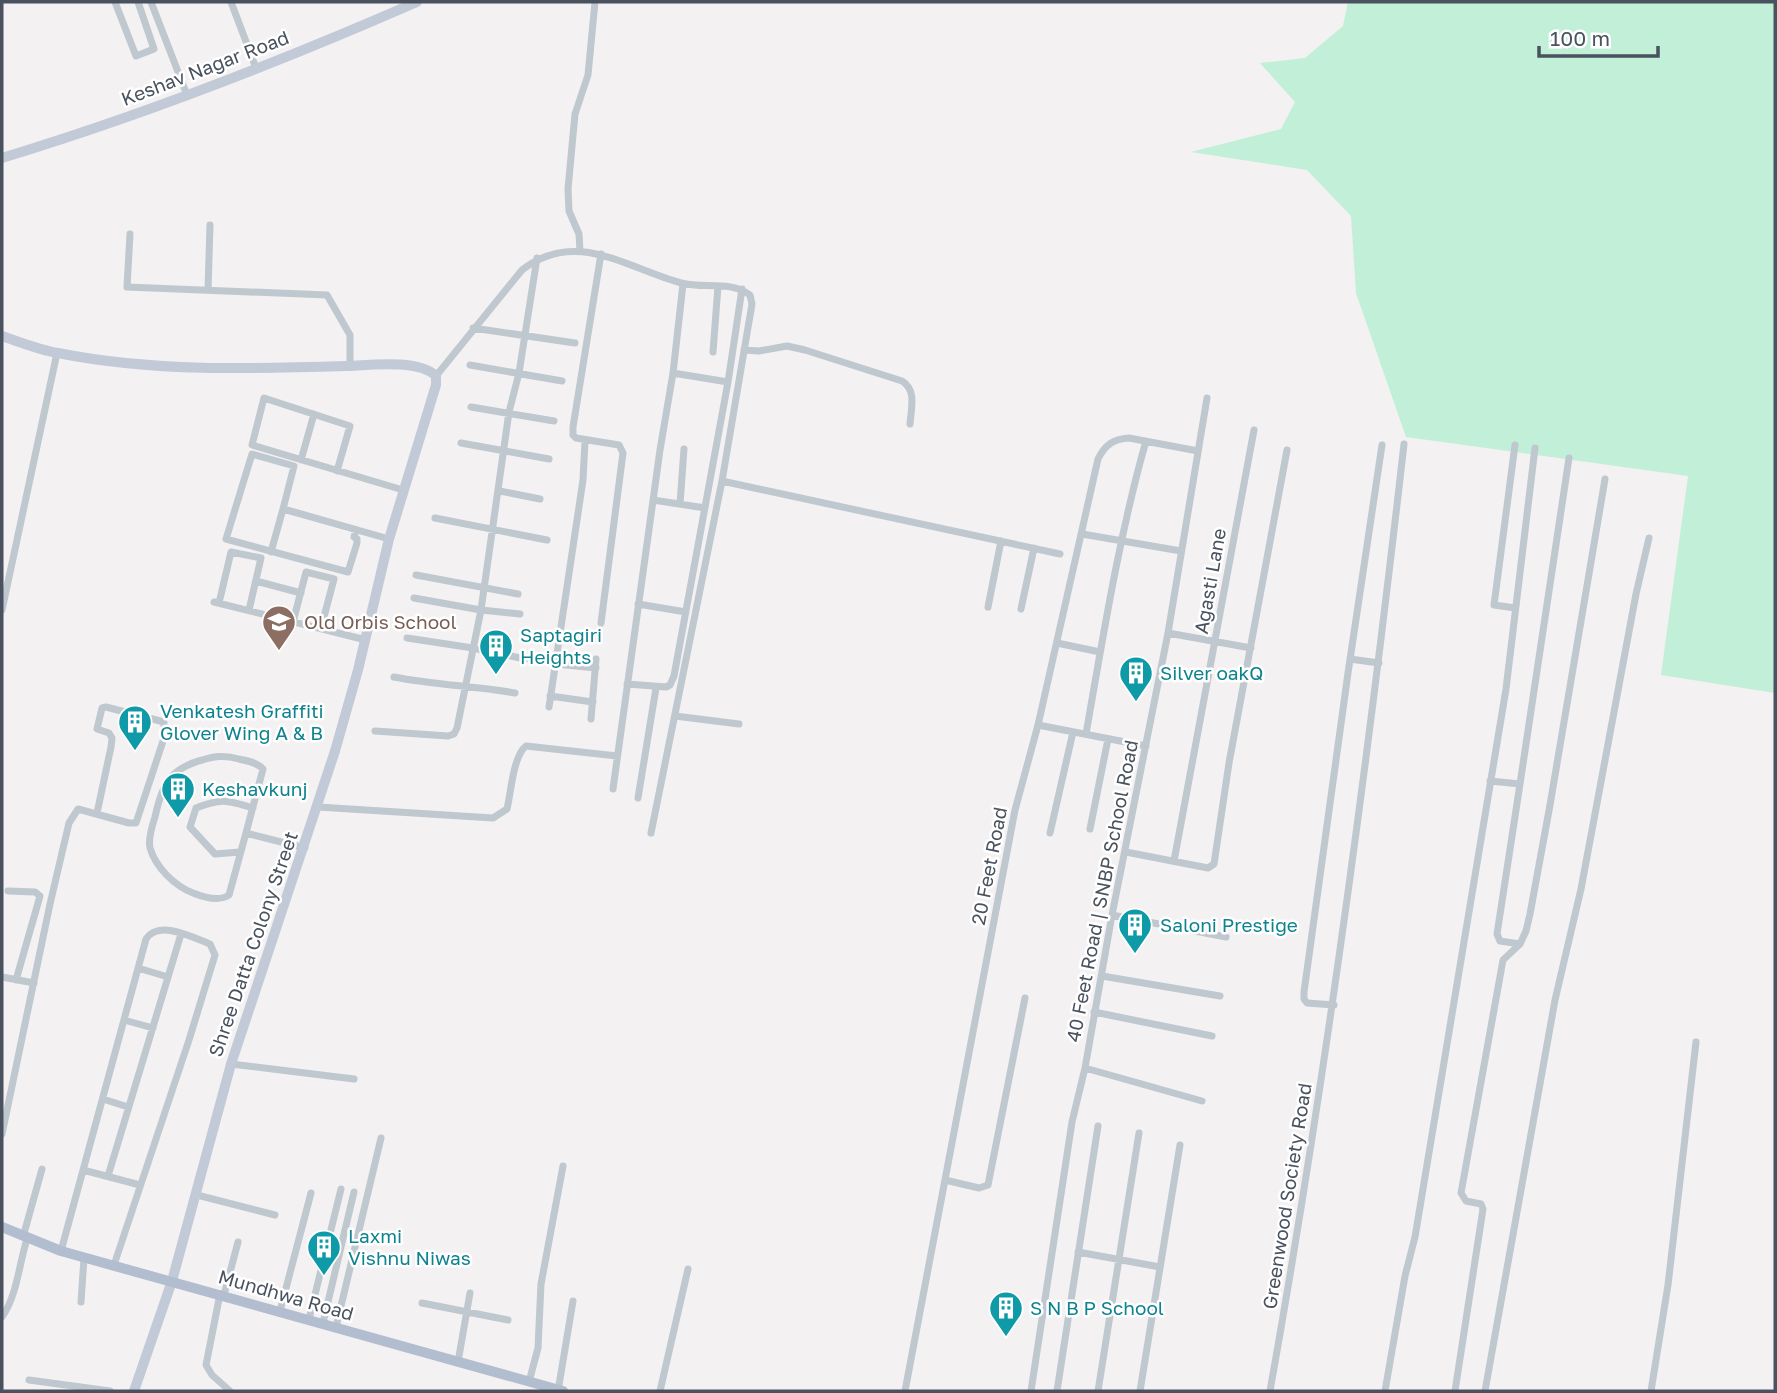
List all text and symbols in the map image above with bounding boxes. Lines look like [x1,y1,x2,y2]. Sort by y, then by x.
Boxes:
scale bar [1539,14,1658,58]
street label: Keshav Nagar Road [118,25,292,110]
text: 100 m [1550,25,1610,51]
street label: Agasti Lane [1189,526,1230,636]
school or university icon: Old Orbis School [260,603,298,652]
place label: Old Orbis School [304,610,457,633]
place label: Saptagiri Heights [520,623,602,668]
building icon: Saptagiri Heights [477,627,515,676]
building icon: Silver oakQ [1117,654,1155,703]
place label: Silver oakQ [1160,661,1263,684]
place label: Venkatesh Graffiti Glover Wing A & B [160,699,324,744]
building icon: Venkatesh Graffiti Glover Wing A & B [116,703,154,752]
street label: 40 Feet Road | SNBP School Road [1061,738,1142,1044]
building icon: Keshavkunj [159,770,197,819]
place label: Keshavkunj [202,777,308,800]
street label: 20 Feet Road [966,805,1011,927]
street label: Shree Datta Colony Street [203,828,302,1060]
building icon: Saloni Prestige [1116,906,1154,955]
place label: Saloni Prestige [1160,913,1298,936]
street label: Greenwood Society Road [1257,1081,1316,1311]
place label: Laxmi Vishnu Niwas [348,1224,471,1269]
building icon: Laxmi Vishnu Niwas [305,1228,343,1277]
street label: Mundhwa Road [216,1264,356,1325]
building icon: S N B P School [987,1289,1025,1338]
place label: S N B P School [1030,1296,1164,1319]

